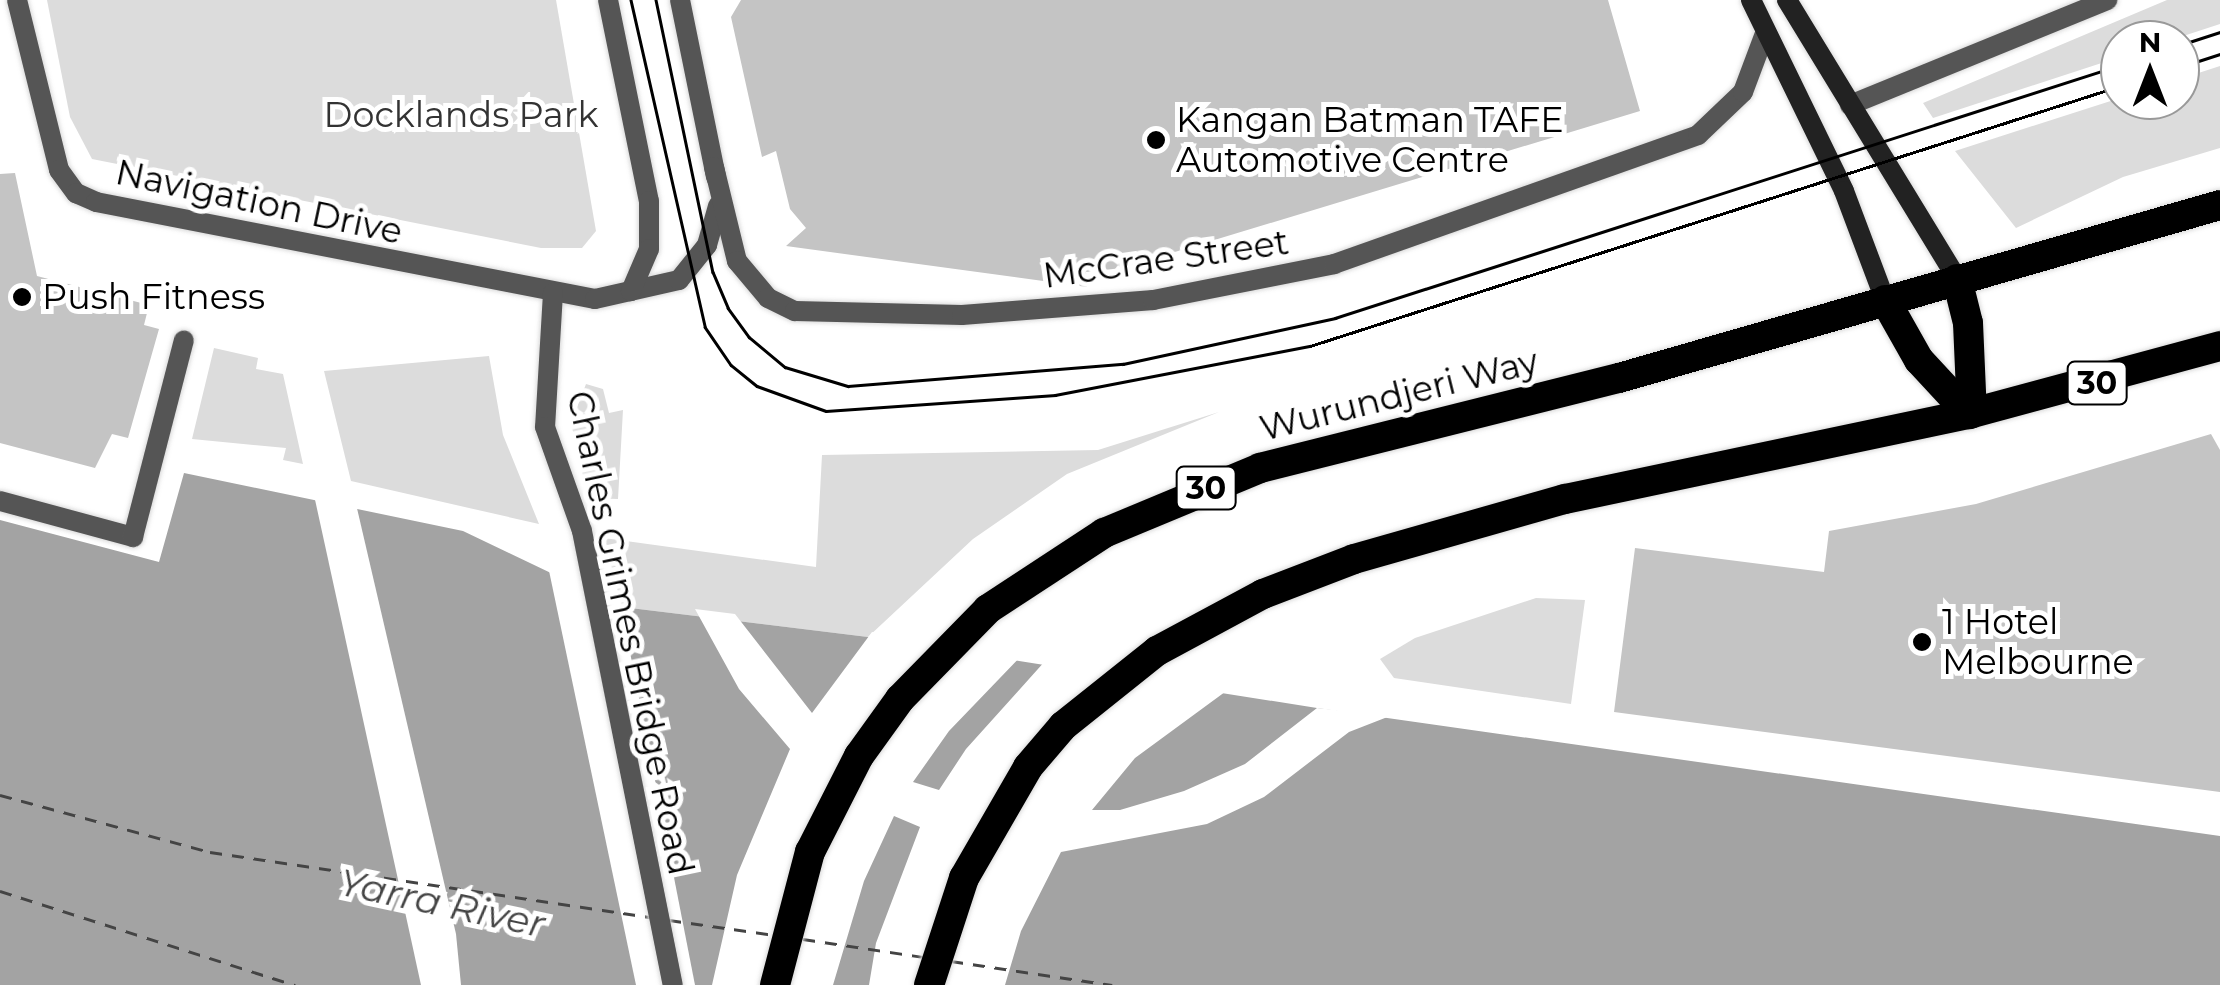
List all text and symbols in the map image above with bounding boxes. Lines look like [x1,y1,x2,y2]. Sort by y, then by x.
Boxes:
north arrow [2100,20,2200,120]
text: N [2139,25,2161,59]
park label: Docklands Park [324,94,598,136]
place label: Kangan Batman TAFE Automotive Centre [1176,99,1564,181]
marker: Kangan Batman TAFE Automotive Centre [1145,129,1167,151]
street label: Navigation Drive [112,151,406,253]
street label: McCrae Street [1041,221,1291,297]
place label: Push Fitness [42,276,265,318]
marker: Push Fitness [11,286,33,308]
street label: Wurundjeri Way [1256,340,1542,450]
road number: 30 [2064,356,2130,410]
street label: Charles Grimes Bridge Road [558,387,702,879]
road number: 30 [1174,461,1238,515]
place label: 1 Hotel Melbourne [1942,601,2134,683]
marker: 1 Hotel Melbourne [1911,631,1933,653]
water label: Yarra River [335,859,549,947]

